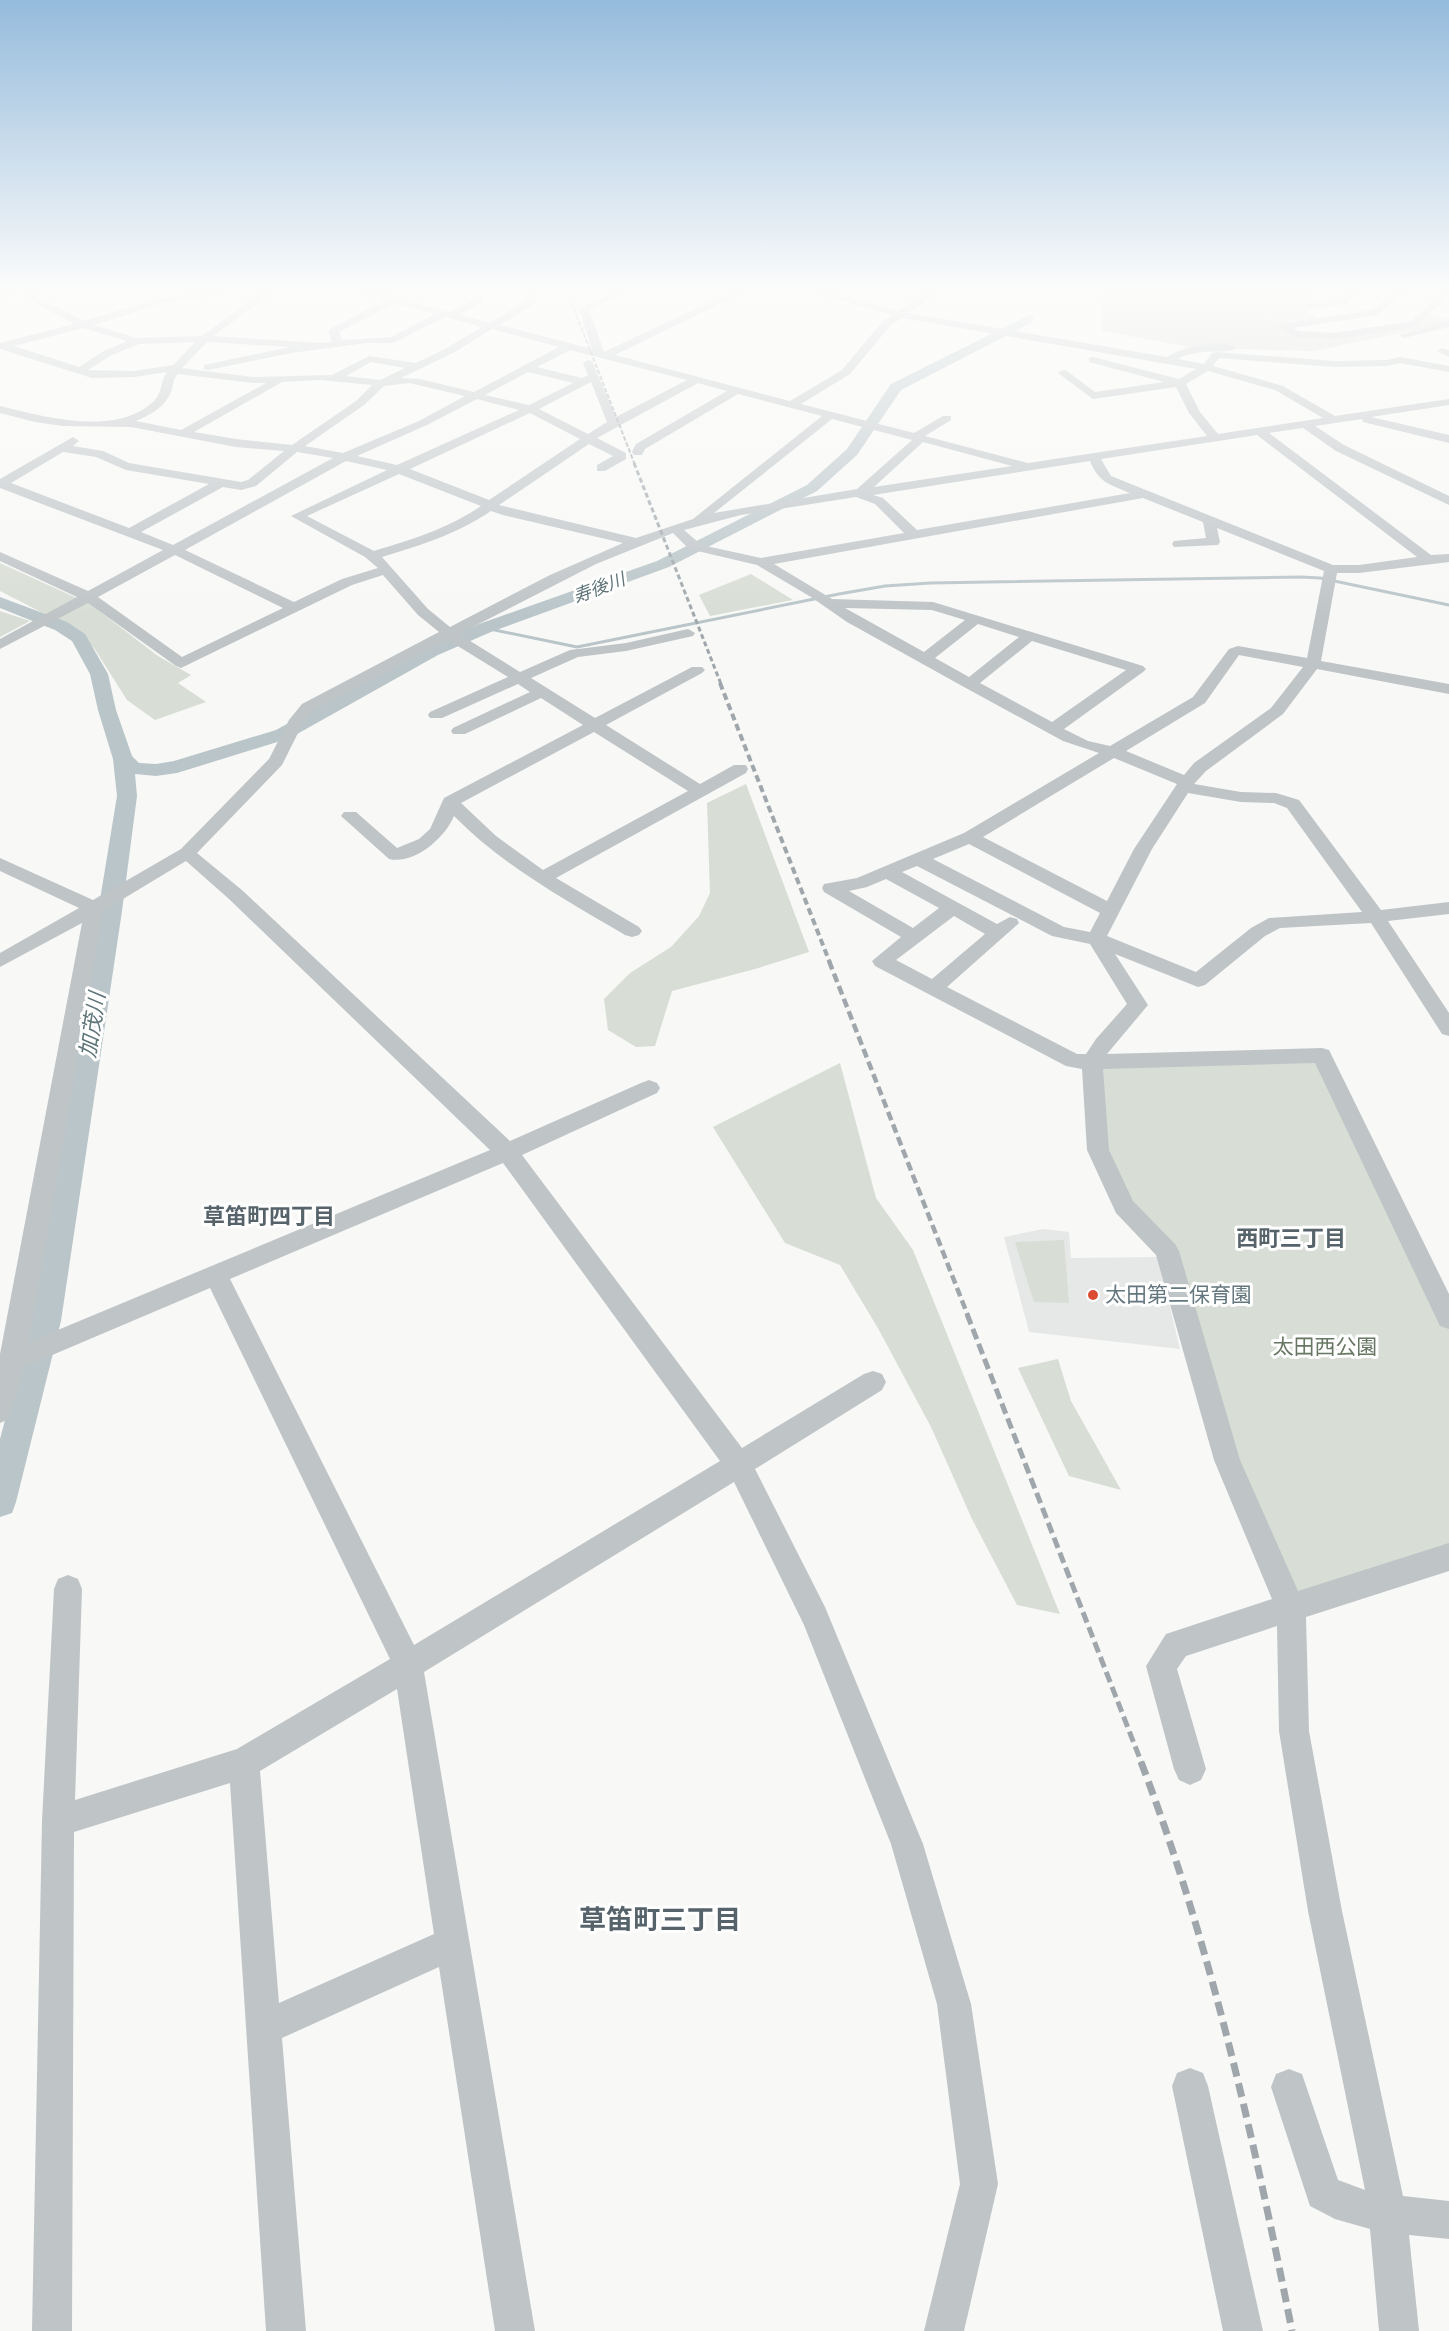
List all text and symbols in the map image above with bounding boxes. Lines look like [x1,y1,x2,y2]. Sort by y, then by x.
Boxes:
water label: 寿後川 [569,565,631,610]
water label: 加茂川 [71,988,113,1060]
district label: 草笛町四丁目 [203,1200,335,1232]
district label: 西町三丁目 [1236,1222,1346,1254]
place label: 太田第二保育園 [1105,1280,1252,1310]
marker: 太田第二保育園 [1086,1288,1100,1302]
park label: 太田西公園 [1273,1332,1378,1362]
district label: 草笛町三丁目 [579,1900,741,1939]

